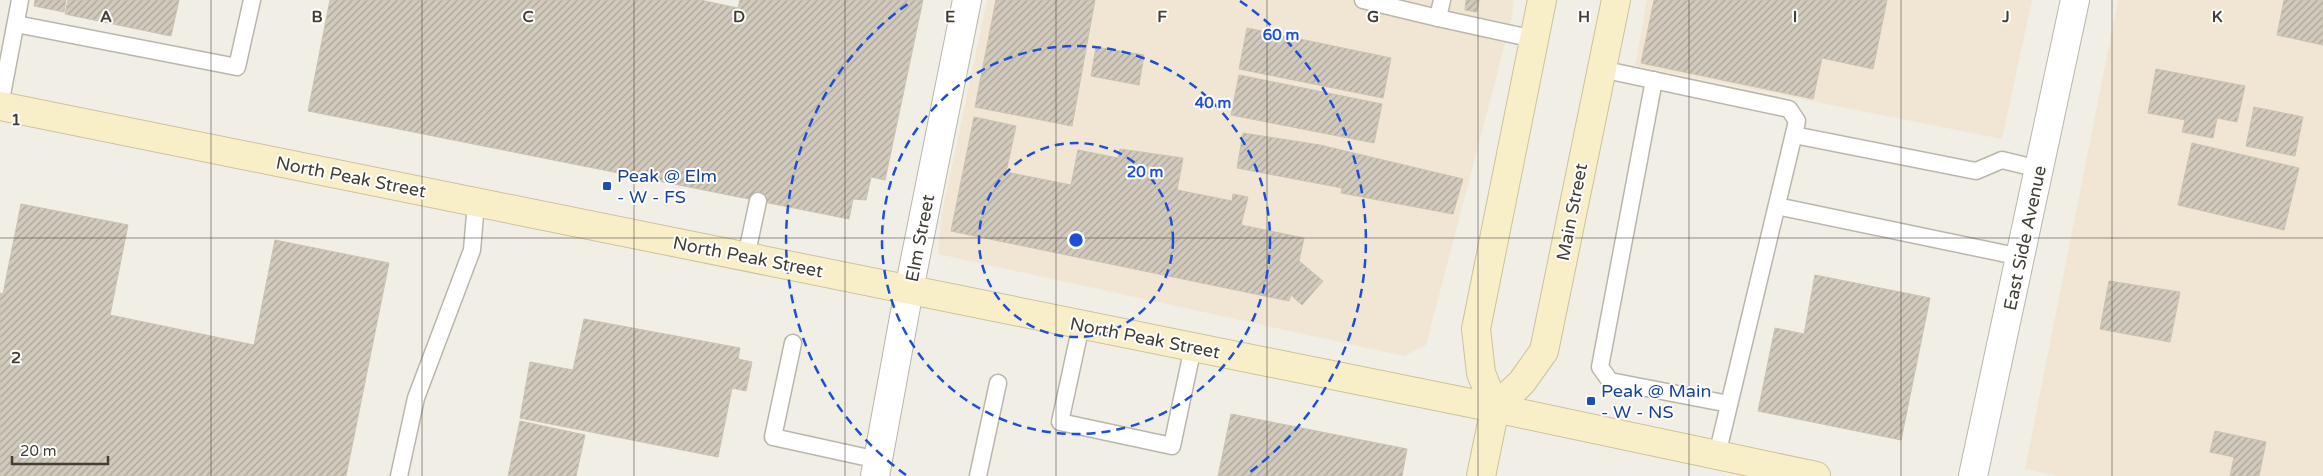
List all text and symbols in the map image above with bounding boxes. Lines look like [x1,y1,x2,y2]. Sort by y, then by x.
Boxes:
text: A [100,7,112,27]
text: B [311,7,323,27]
text: C [522,7,534,27]
text: D [733,7,745,27]
text: E [945,7,955,27]
text: F [1157,7,1167,27]
text: G [1367,7,1379,27]
text: H [1578,7,1590,27]
text: I [1793,7,1797,27]
text: J [2001,7,2010,27]
text: K [2212,7,2223,27]
text: 60 m [1263,26,1299,44]
text: 40 m [1195,94,1231,112]
text: 1 [11,110,21,130]
street label: North Peak Street [274,152,428,202]
street label: Main Street [1552,161,1592,263]
text: 20 m [1127,163,1163,181]
street label: East Side Avenue [1999,163,2051,313]
place label: Peak @ Elm - W - FS [617,165,717,208]
marker: Peak @ Elm - W - FS [601,180,613,192]
street label: Elm Street [901,192,939,284]
centre of rings [1067,231,1085,249]
street label: North Peak Street [671,232,825,282]
street label: North Peak Street [1068,313,1222,363]
text: 2 [11,348,21,368]
place label: Peak @ Main - W - NS [1601,380,1711,423]
marker: Peak @ Main - W - NS [1585,395,1597,407]
scale bar [12,434,109,466]
text: 20 m [20,442,57,460]

